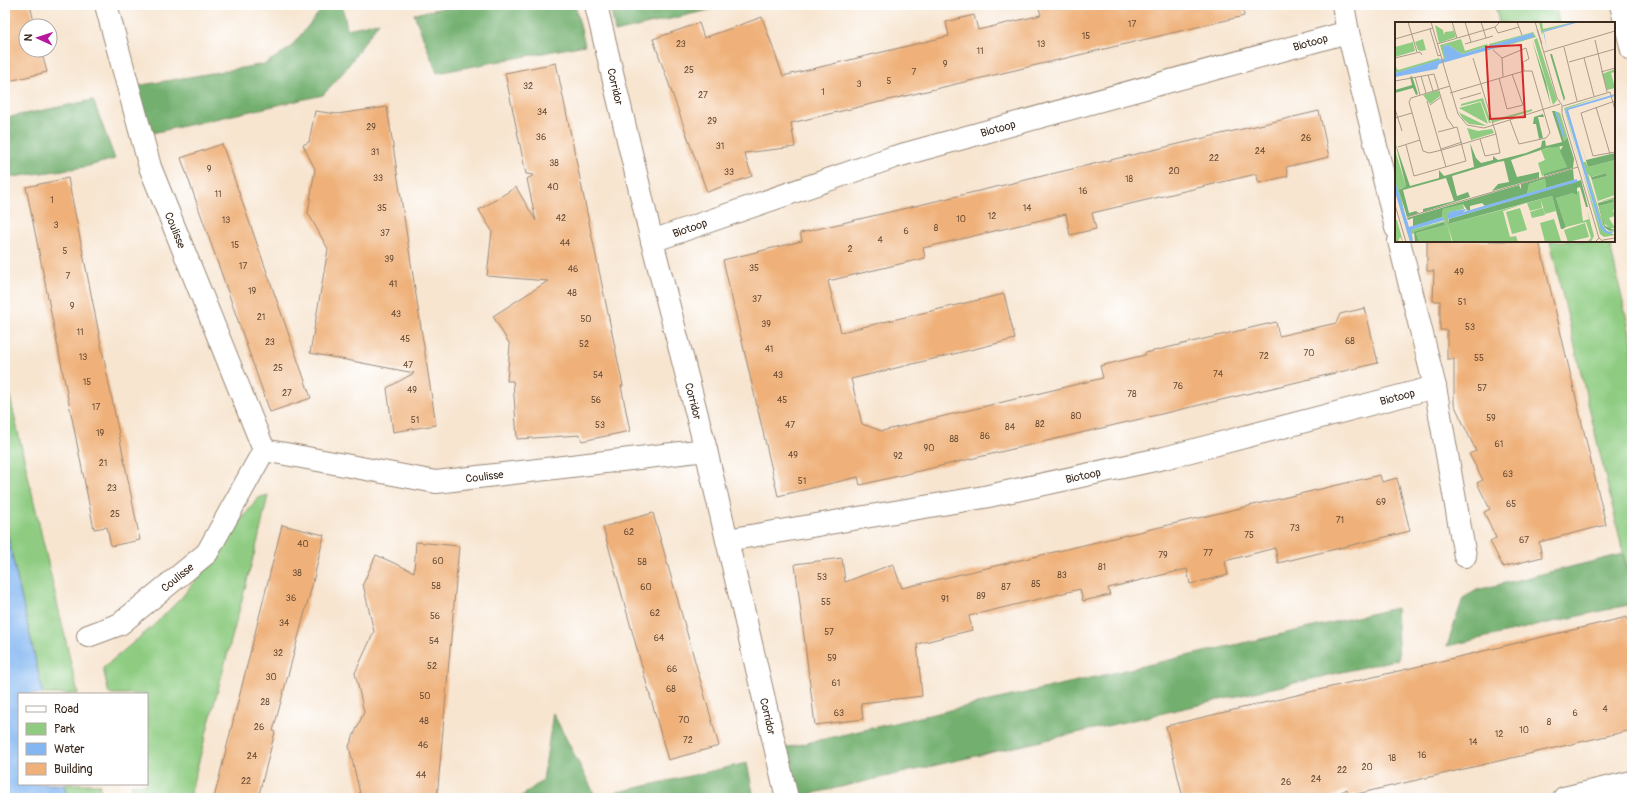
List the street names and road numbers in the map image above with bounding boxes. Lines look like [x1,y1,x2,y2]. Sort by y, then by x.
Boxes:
street label: Biotoop [1291,31,1329,53]
street label: Corridor [605,67,626,107]
street label: Biotoop [979,117,1017,139]
street label: Coulisse [162,210,189,251]
street label: Biotoop [671,216,709,240]
street label: Corridor [682,381,704,421]
street label: Biotoop [1378,386,1416,408]
street label: Biotoop [1064,465,1102,486]
street label: Coulisse [465,467,505,485]
street label: Coulisse [158,560,197,594]
street label: Corridor [757,697,779,736]

